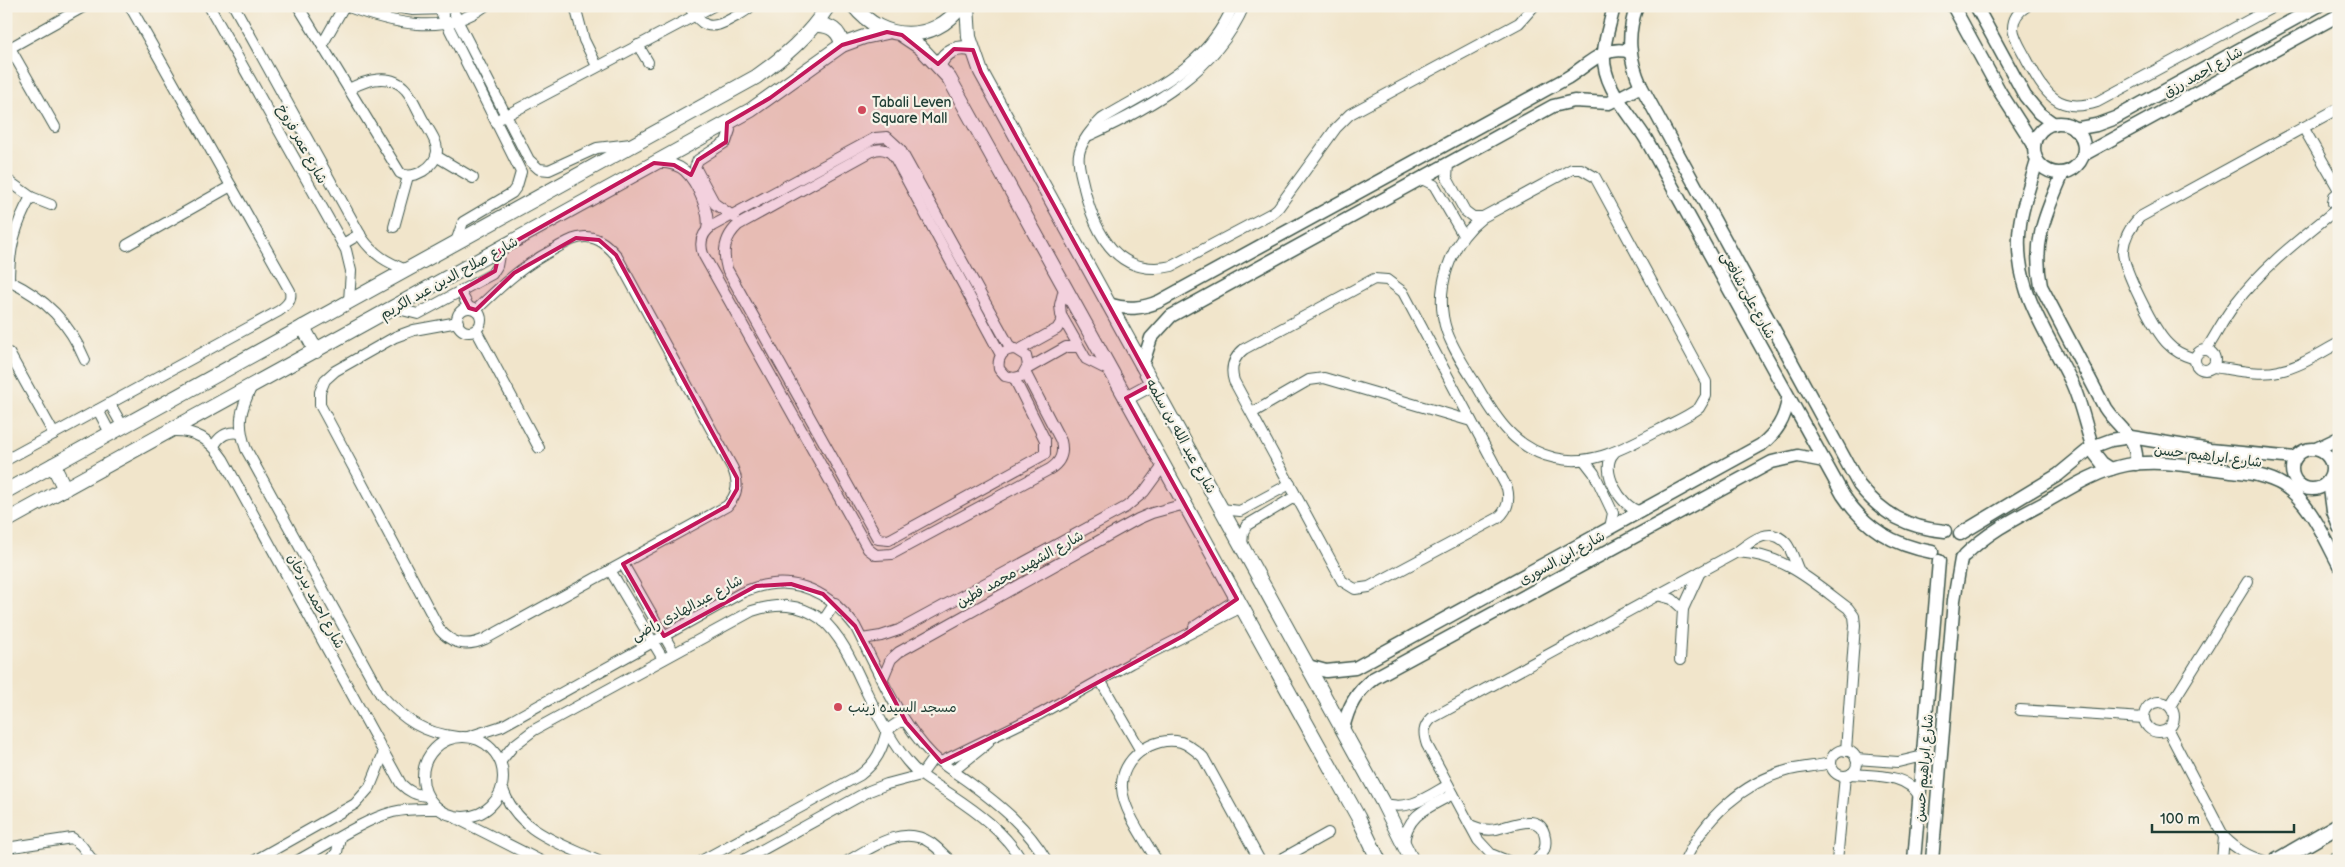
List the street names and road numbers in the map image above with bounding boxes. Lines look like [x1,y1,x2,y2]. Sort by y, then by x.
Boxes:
street label: شارع احمد رزق [2160,43,2246,102]
street label: شارع عمر فروخ [272,101,331,187]
street label: شارع صلاح الدين عبد الكريم [377,233,522,325]
street label: شارع على شافعى [1716,248,1779,342]
street label: شارع عبد الله بن سلمه [1141,376,1220,497]
street label: شارع ابراهيم حسن [2153,441,2263,473]
street label: شارع الشهيد محمد فطين [954,527,1087,612]
street label: شارع ابن السورى [1516,527,1608,590]
street label: شارع احمد بدرخان [283,551,348,652]
street label: شارع عبدالهادى راضى [628,571,746,645]
street label: شارع ابراهيم حسن [1911,713,1939,823]

